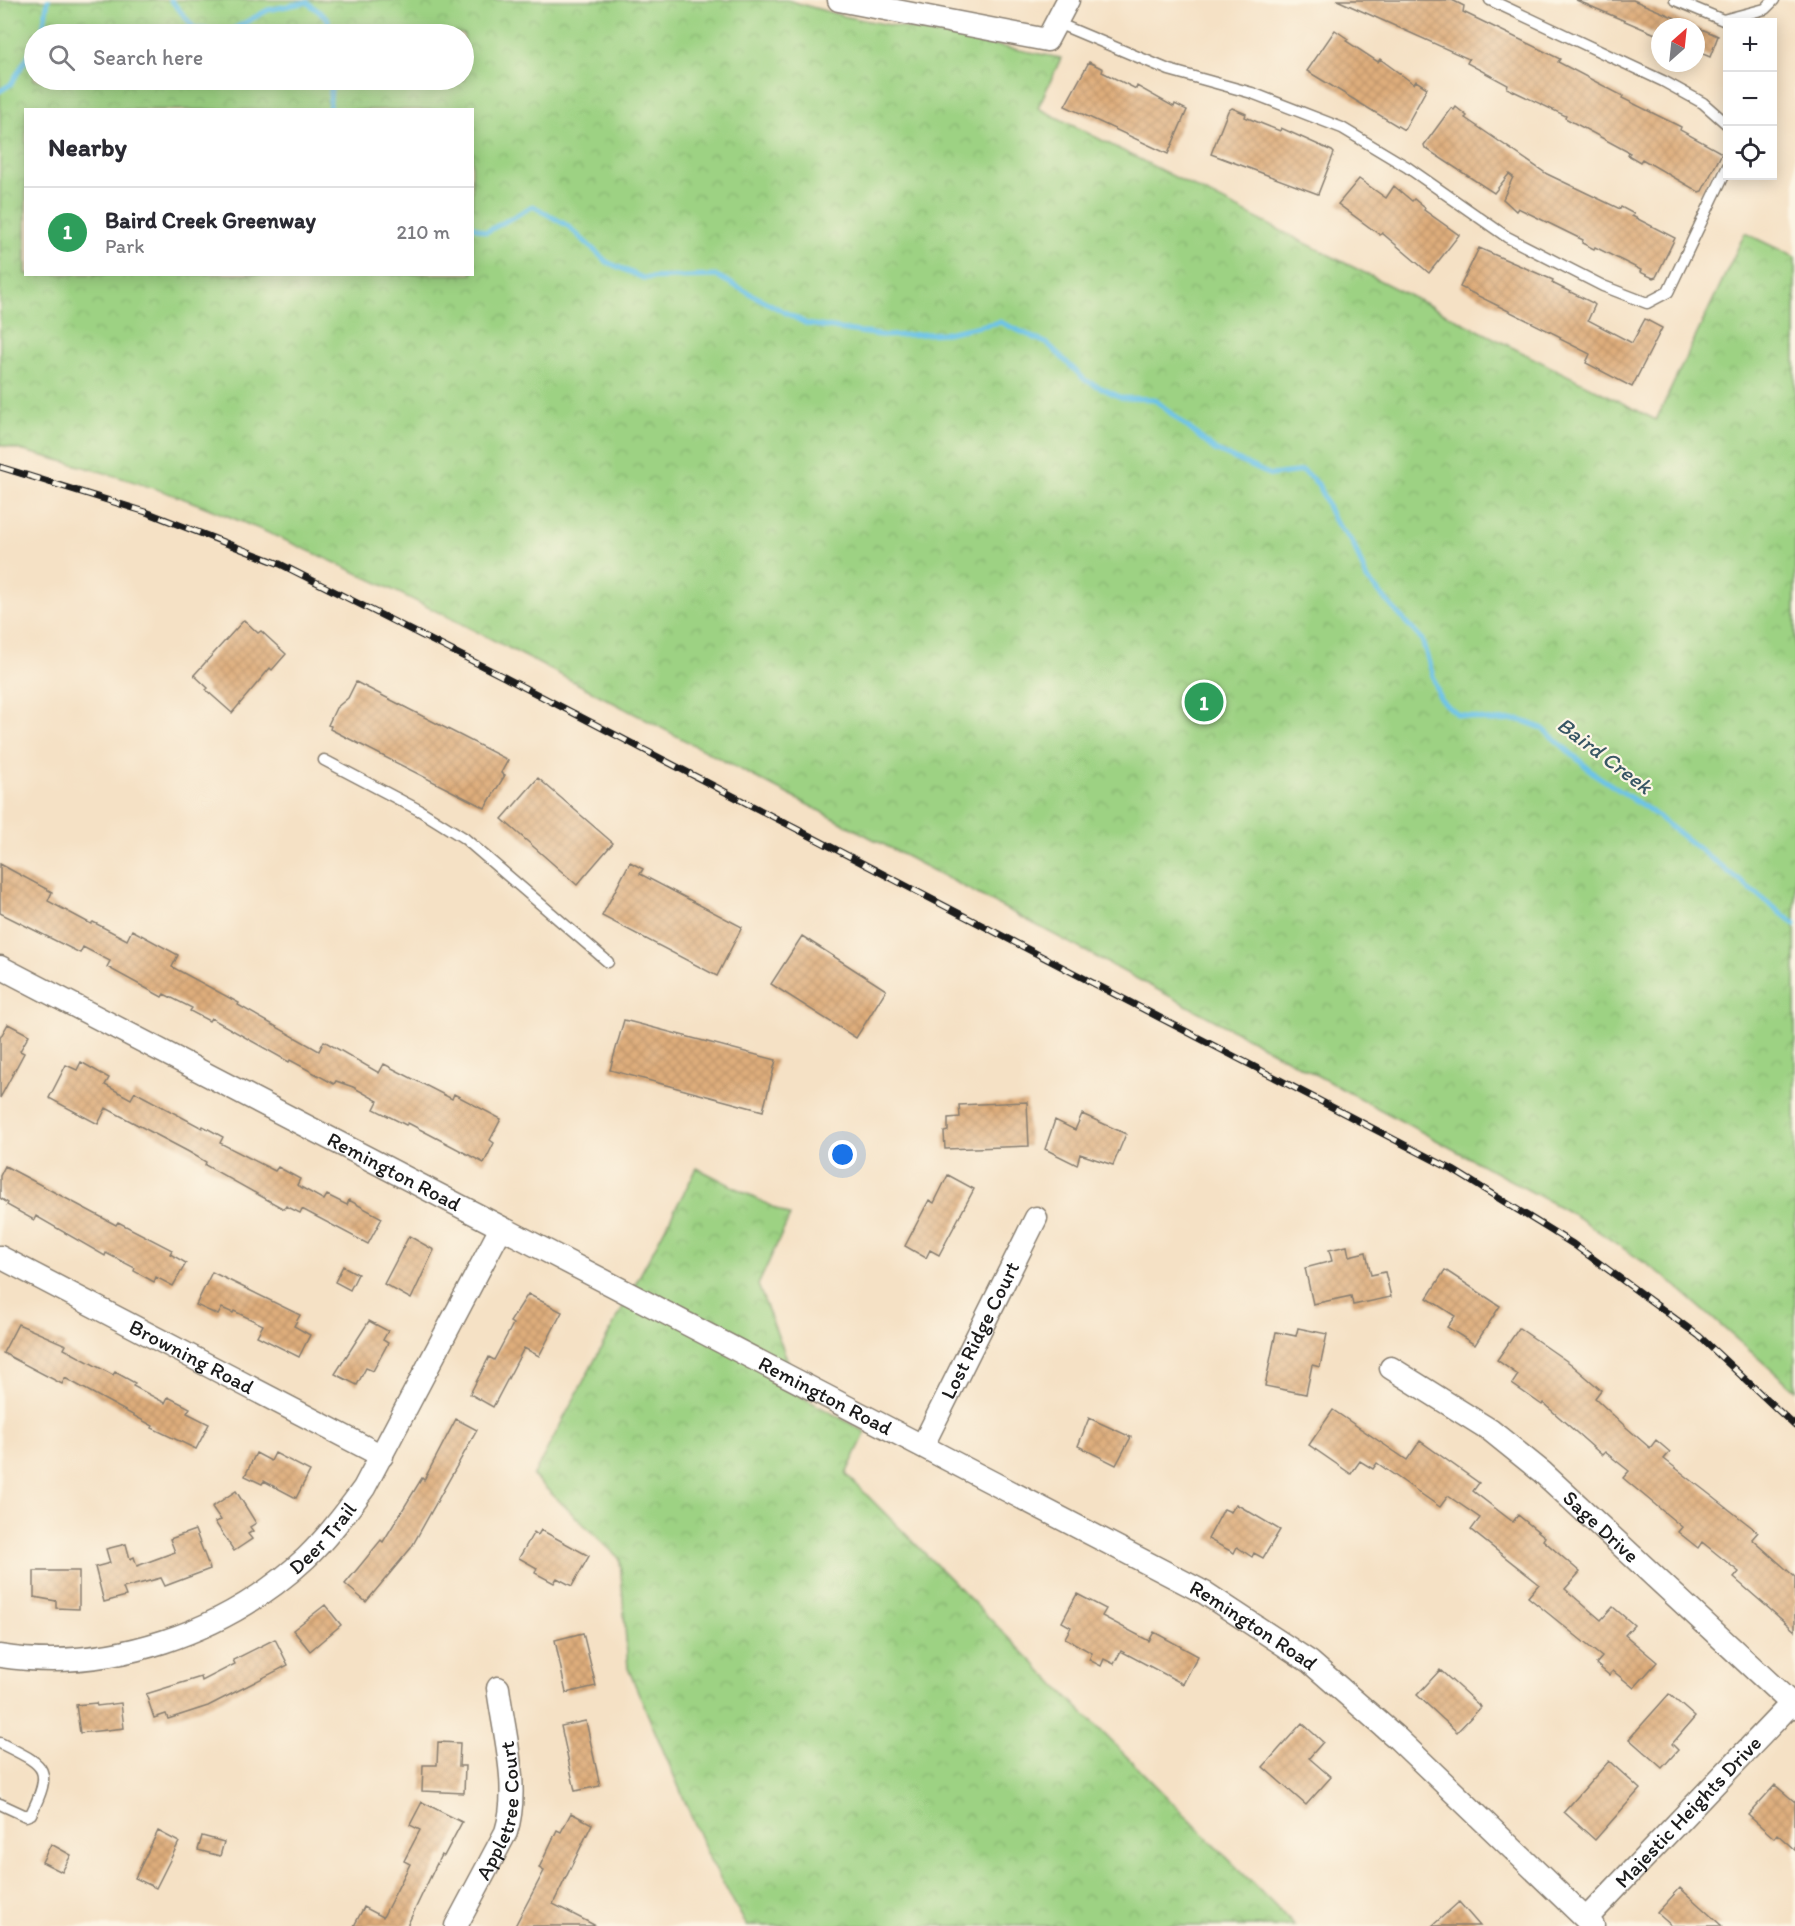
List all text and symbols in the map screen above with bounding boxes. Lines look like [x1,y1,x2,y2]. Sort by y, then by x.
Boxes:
north arrow [1651,18,1705,72]
map controls [1723,18,1777,180]
button: + [1723,18,1777,72]
search box [24,24,474,90]
icon: search [45,41,78,74]
text: Search here [93,44,203,71]
button: − [1723,72,1777,126]
button: locate [1723,126,1777,180]
text: Nearby [48,131,127,163]
text: Baird Creek Greenway [105,207,316,234]
text: 1 [63,220,72,244]
text: 210 m [397,220,450,244]
text: Park [105,234,144,258]
pin: 1 [1184,680,1224,724]
water label: Baird Creek [1552,711,1659,801]
street label: Remington Road [323,1126,466,1217]
your location [828,1140,857,1169]
street label: Lost Ridge Court [935,1257,1024,1403]
street label: Browning Road [125,1314,259,1399]
street label: Remington Road [754,1350,897,1441]
street label: Sage Drive [1558,1485,1644,1568]
street label: Deer Trail [284,1497,361,1579]
street label: Remington Road [1186,1574,1324,1675]
street label: Majestic Heights Drive [1609,1730,1766,1893]
street label: Appletree Court [470,1740,524,1884]

